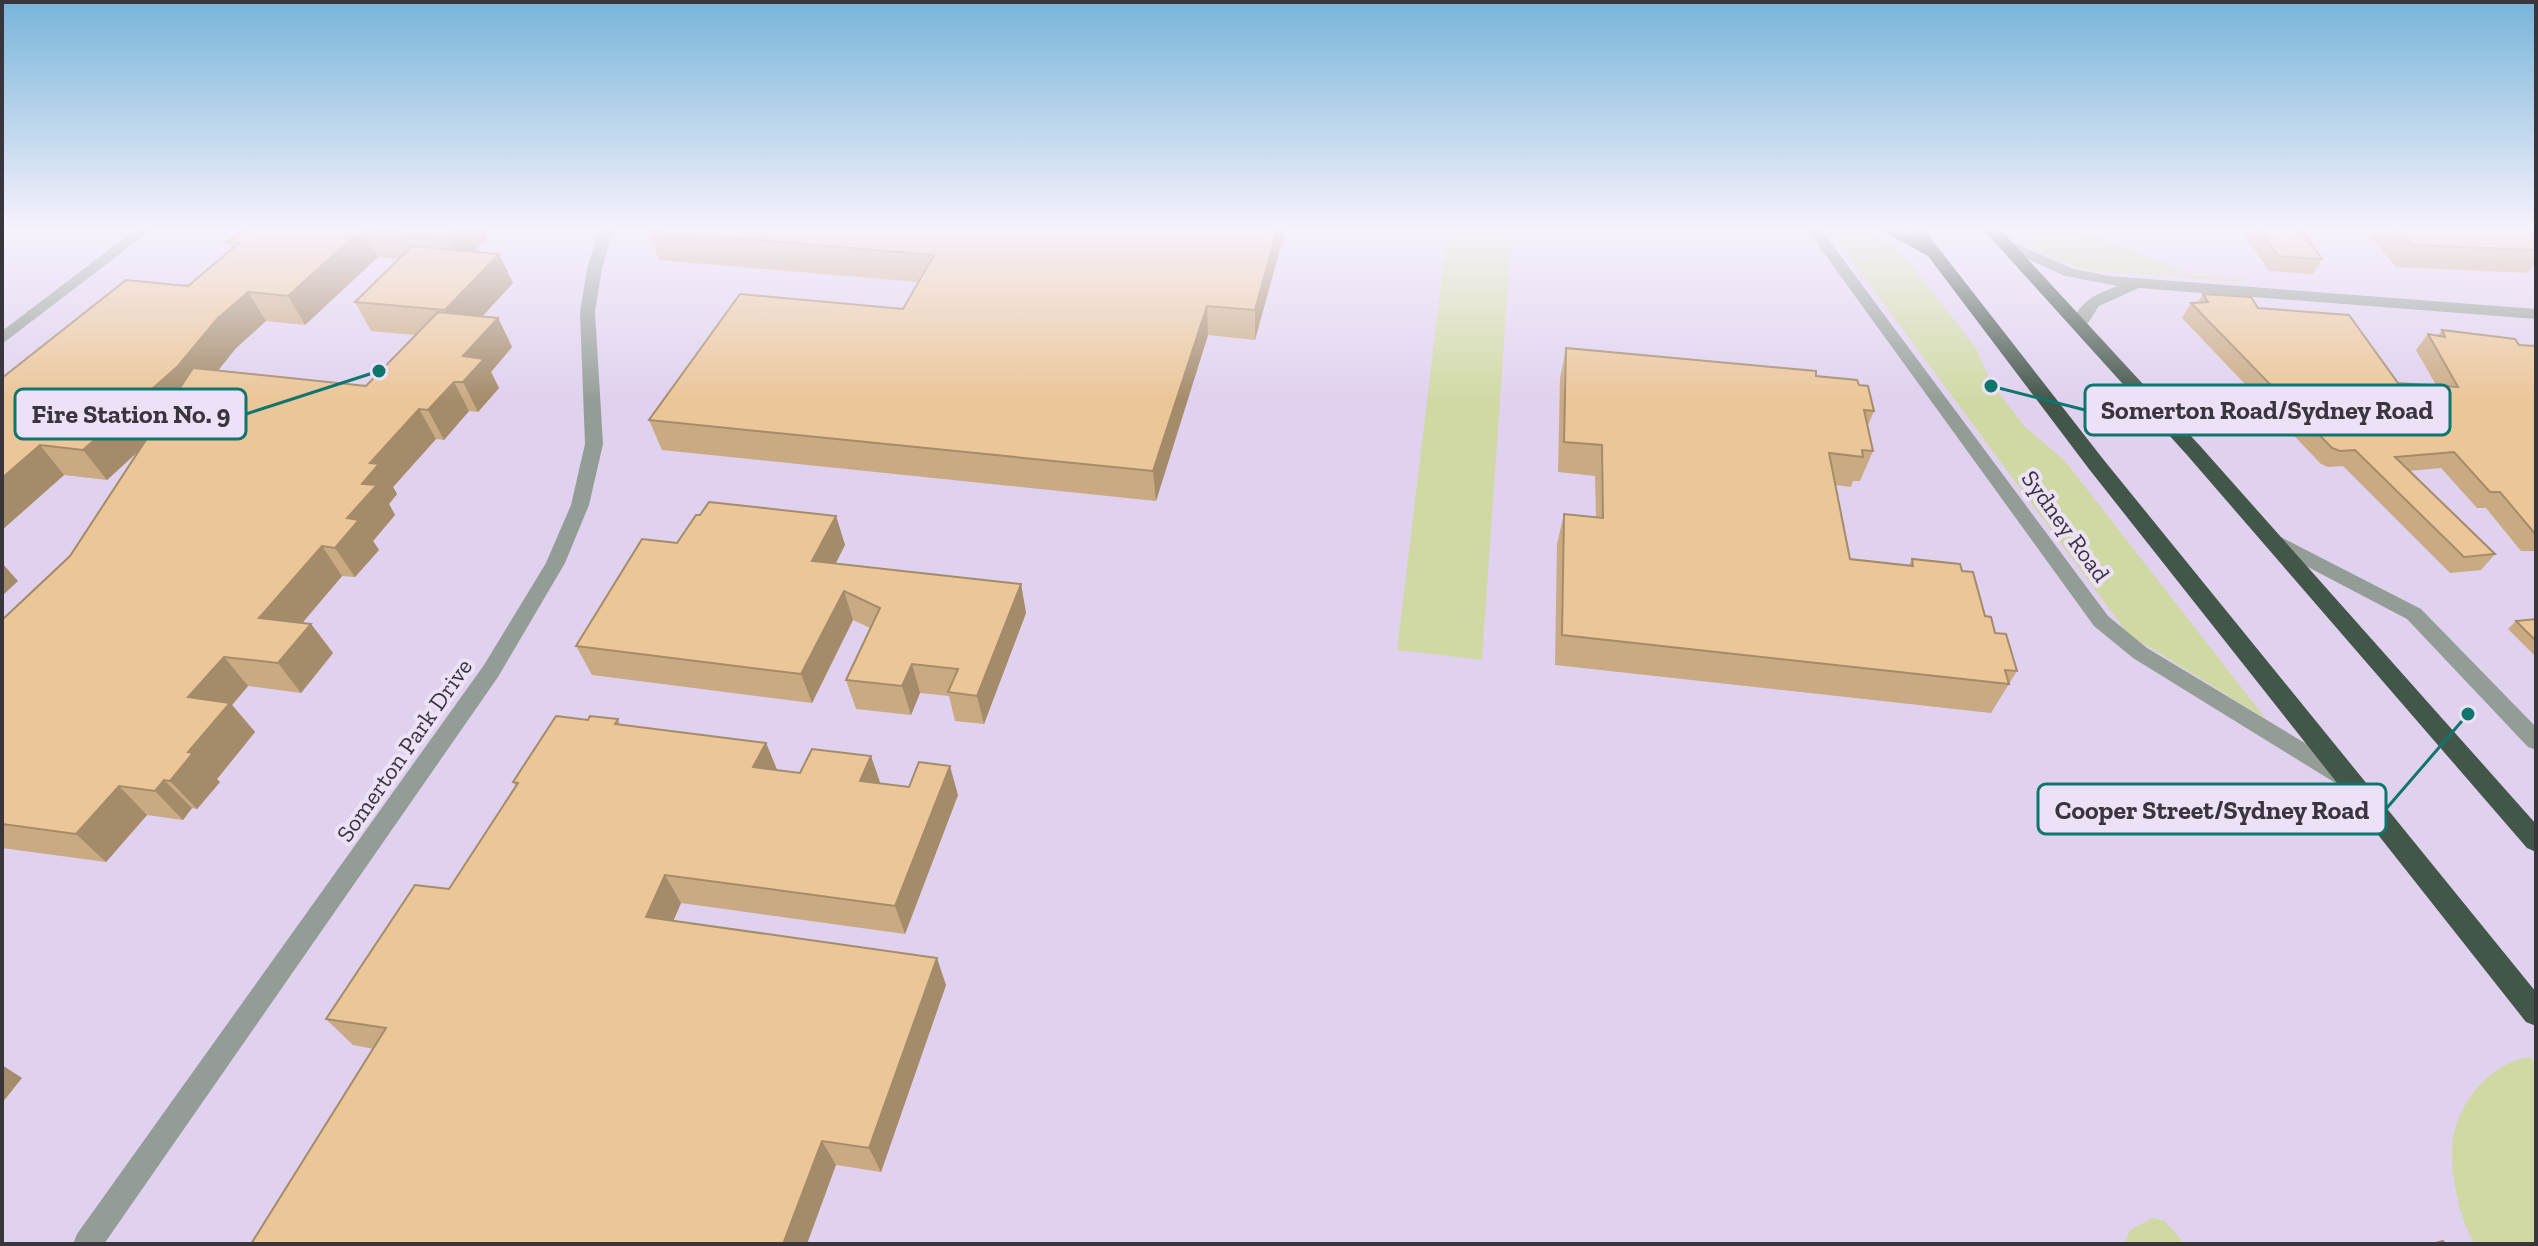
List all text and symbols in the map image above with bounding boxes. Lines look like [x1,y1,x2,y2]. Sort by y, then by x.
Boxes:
callout: Somerton Road/Sydney Road [2085,385,2450,435]
callout: Fire Station No. 9 [15,389,246,439]
text: Somerton Road/Sydney Road [2101,394,2434,426]
text: Fire Station No. 9 [32,398,230,430]
street label: Sydney Road [2016,464,2116,588]
street label: Somerton Park Drive [330,653,478,847]
callout: Cooper Street/Sydney Road [2038,784,2386,834]
text: Cooper Street/Sydney Road [2055,794,2369,826]

